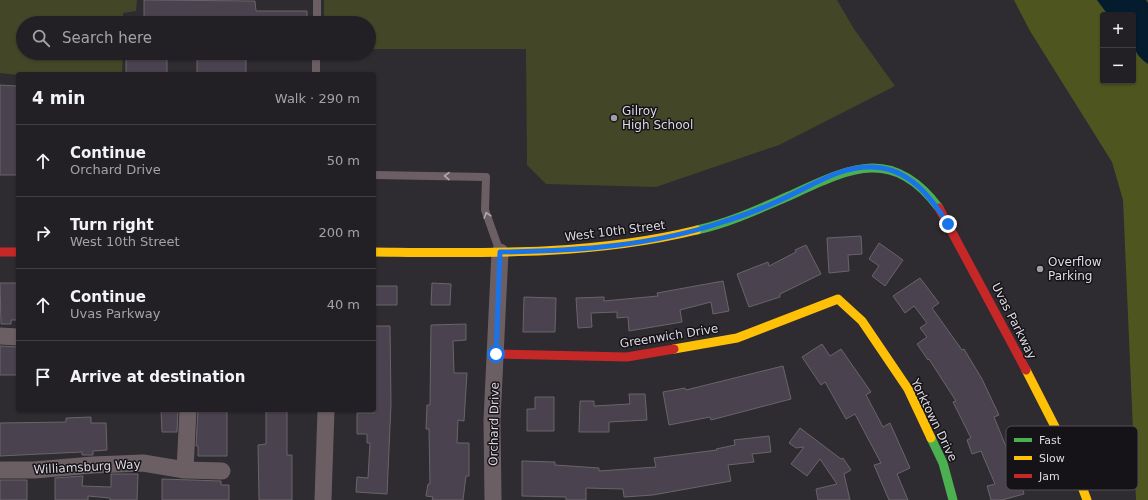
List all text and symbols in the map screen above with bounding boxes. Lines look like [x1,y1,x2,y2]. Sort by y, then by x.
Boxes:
map controls [1100,12,1136,84]
button: + [1100,12,1136,48]
search box [16,16,376,60]
icon: search [30,27,52,49]
text: Search here [62,29,152,47]
button: − [1100,48,1136,84]
text: 4 min [32,88,85,108]
text: Walk · 290 m [275,91,360,106]
place label: Gilroy High School [622,104,693,132]
marker: Gilroy High School [609,113,619,123]
text: Continue [70,144,146,162]
icon: ahead [32,150,54,172]
text: 50 m [327,153,360,168]
text: Orchard Drive [70,162,161,177]
one-way arrow [444,172,450,181]
one-way arrow [483,212,492,219]
route end [939,215,957,233]
text: Turn right [70,216,154,234]
street label: West 10th Street [564,218,666,244]
icon: right [32,222,54,244]
text: 200 m [318,225,360,240]
text: West 10th Street [70,234,180,249]
place label: Overflow Parking [1048,255,1102,283]
marker: Overflow Parking [1035,264,1045,274]
street label: Uvas Parkway [989,281,1039,361]
text: Continue [70,288,146,306]
icon: ahead [32,294,54,316]
text: 40 m [327,297,360,312]
text: Uvas Parkway [70,306,160,321]
street label: Greenwich Drive [619,321,719,351]
route start [487,345,505,363]
icon: arrive [32,366,54,388]
text: Arrive at destination [70,368,245,386]
street label: Yorktown Drive [907,375,960,464]
street label: Orchard Drive [486,382,502,466]
legend [1006,426,1138,490]
text: Fast [1039,434,1062,447]
text: Slow [1039,452,1065,465]
street label: Williamsburg Way [33,457,141,477]
text: Jam [1038,470,1060,483]

